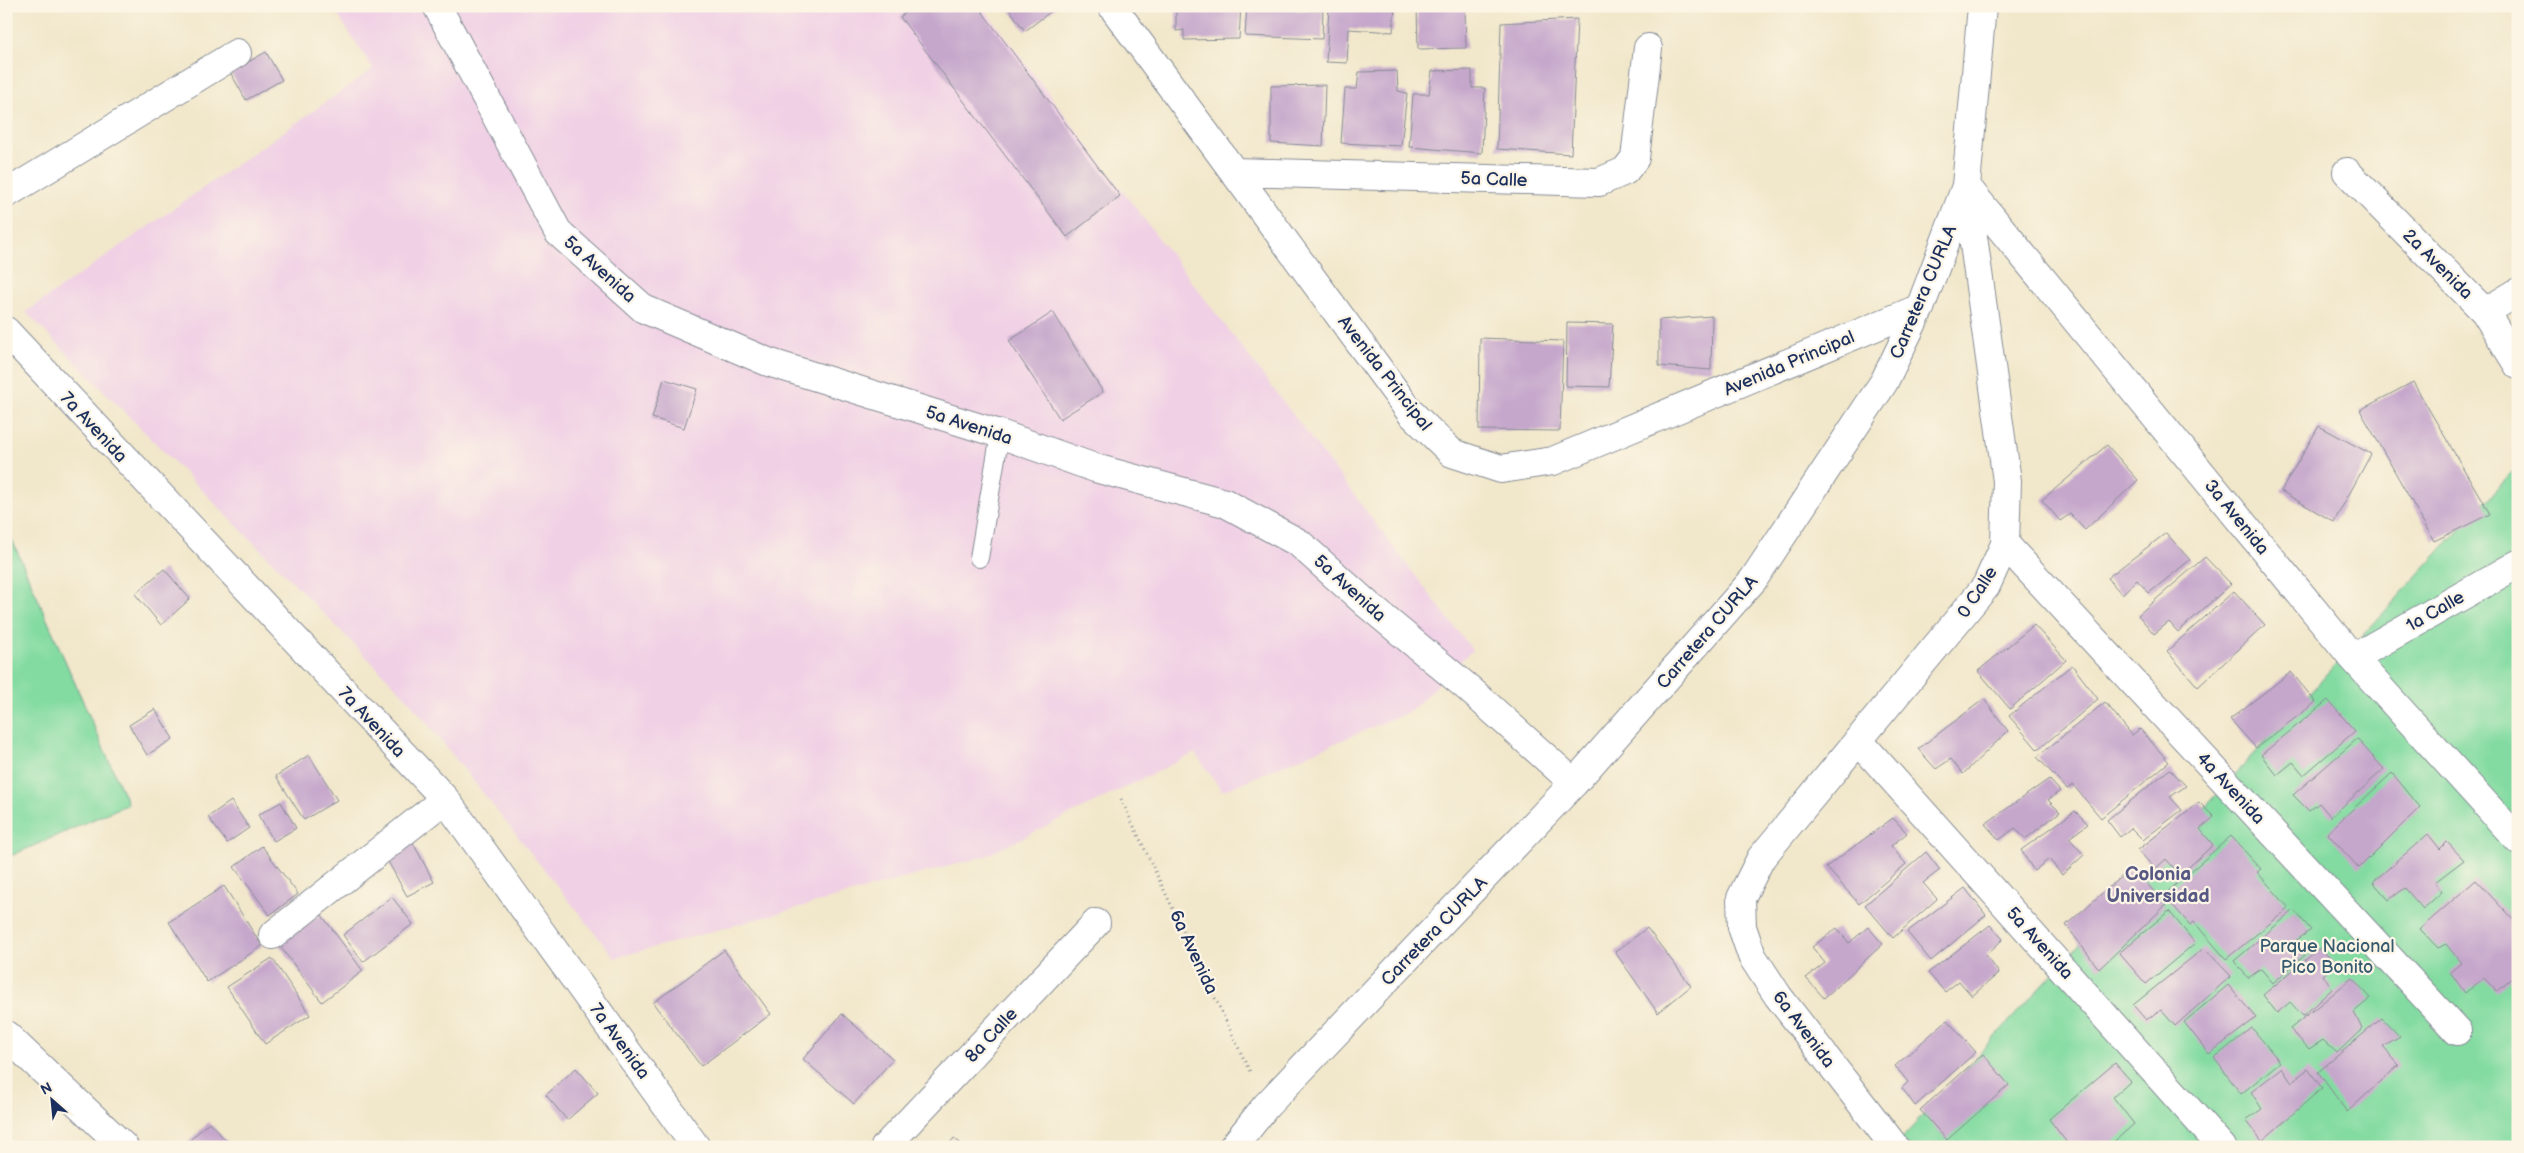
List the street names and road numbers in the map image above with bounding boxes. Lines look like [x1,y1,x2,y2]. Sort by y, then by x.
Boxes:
street label: 5a Calle [1460,168,1528,191]
street label: Carretera CURLA [1886,222,1961,362]
street label: 2a Avenida [2398,225,2477,304]
street label: 5a Avenida [559,231,640,307]
street label: Avenida Principal [1333,312,1436,435]
street label: Avenida Principal [1721,326,1858,400]
street label: 7a Avenida [56,388,131,467]
street label: 5a Avenida [923,402,1015,449]
street label: 3a Avenida [2200,475,2273,559]
street label: 5a Avenida [1309,550,1390,626]
street label: 0 Calle [1953,562,2002,622]
street label: Carretera CURLA [1652,571,1762,693]
street label: 1a Calle [2402,586,2468,636]
street label: 7a Avenida [334,683,409,762]
street label: 4a Avenida [2192,748,2269,829]
street label: Carretera CURLA [1377,873,1492,990]
street label: 5a Avenida [2002,903,2078,984]
street label: 6a Avenida [1165,907,1222,998]
street label: 6a Avenida [1768,987,1839,1072]
street label: 7a Avenida [585,999,654,1083]
street label: 8a Calle [961,1003,1022,1067]

